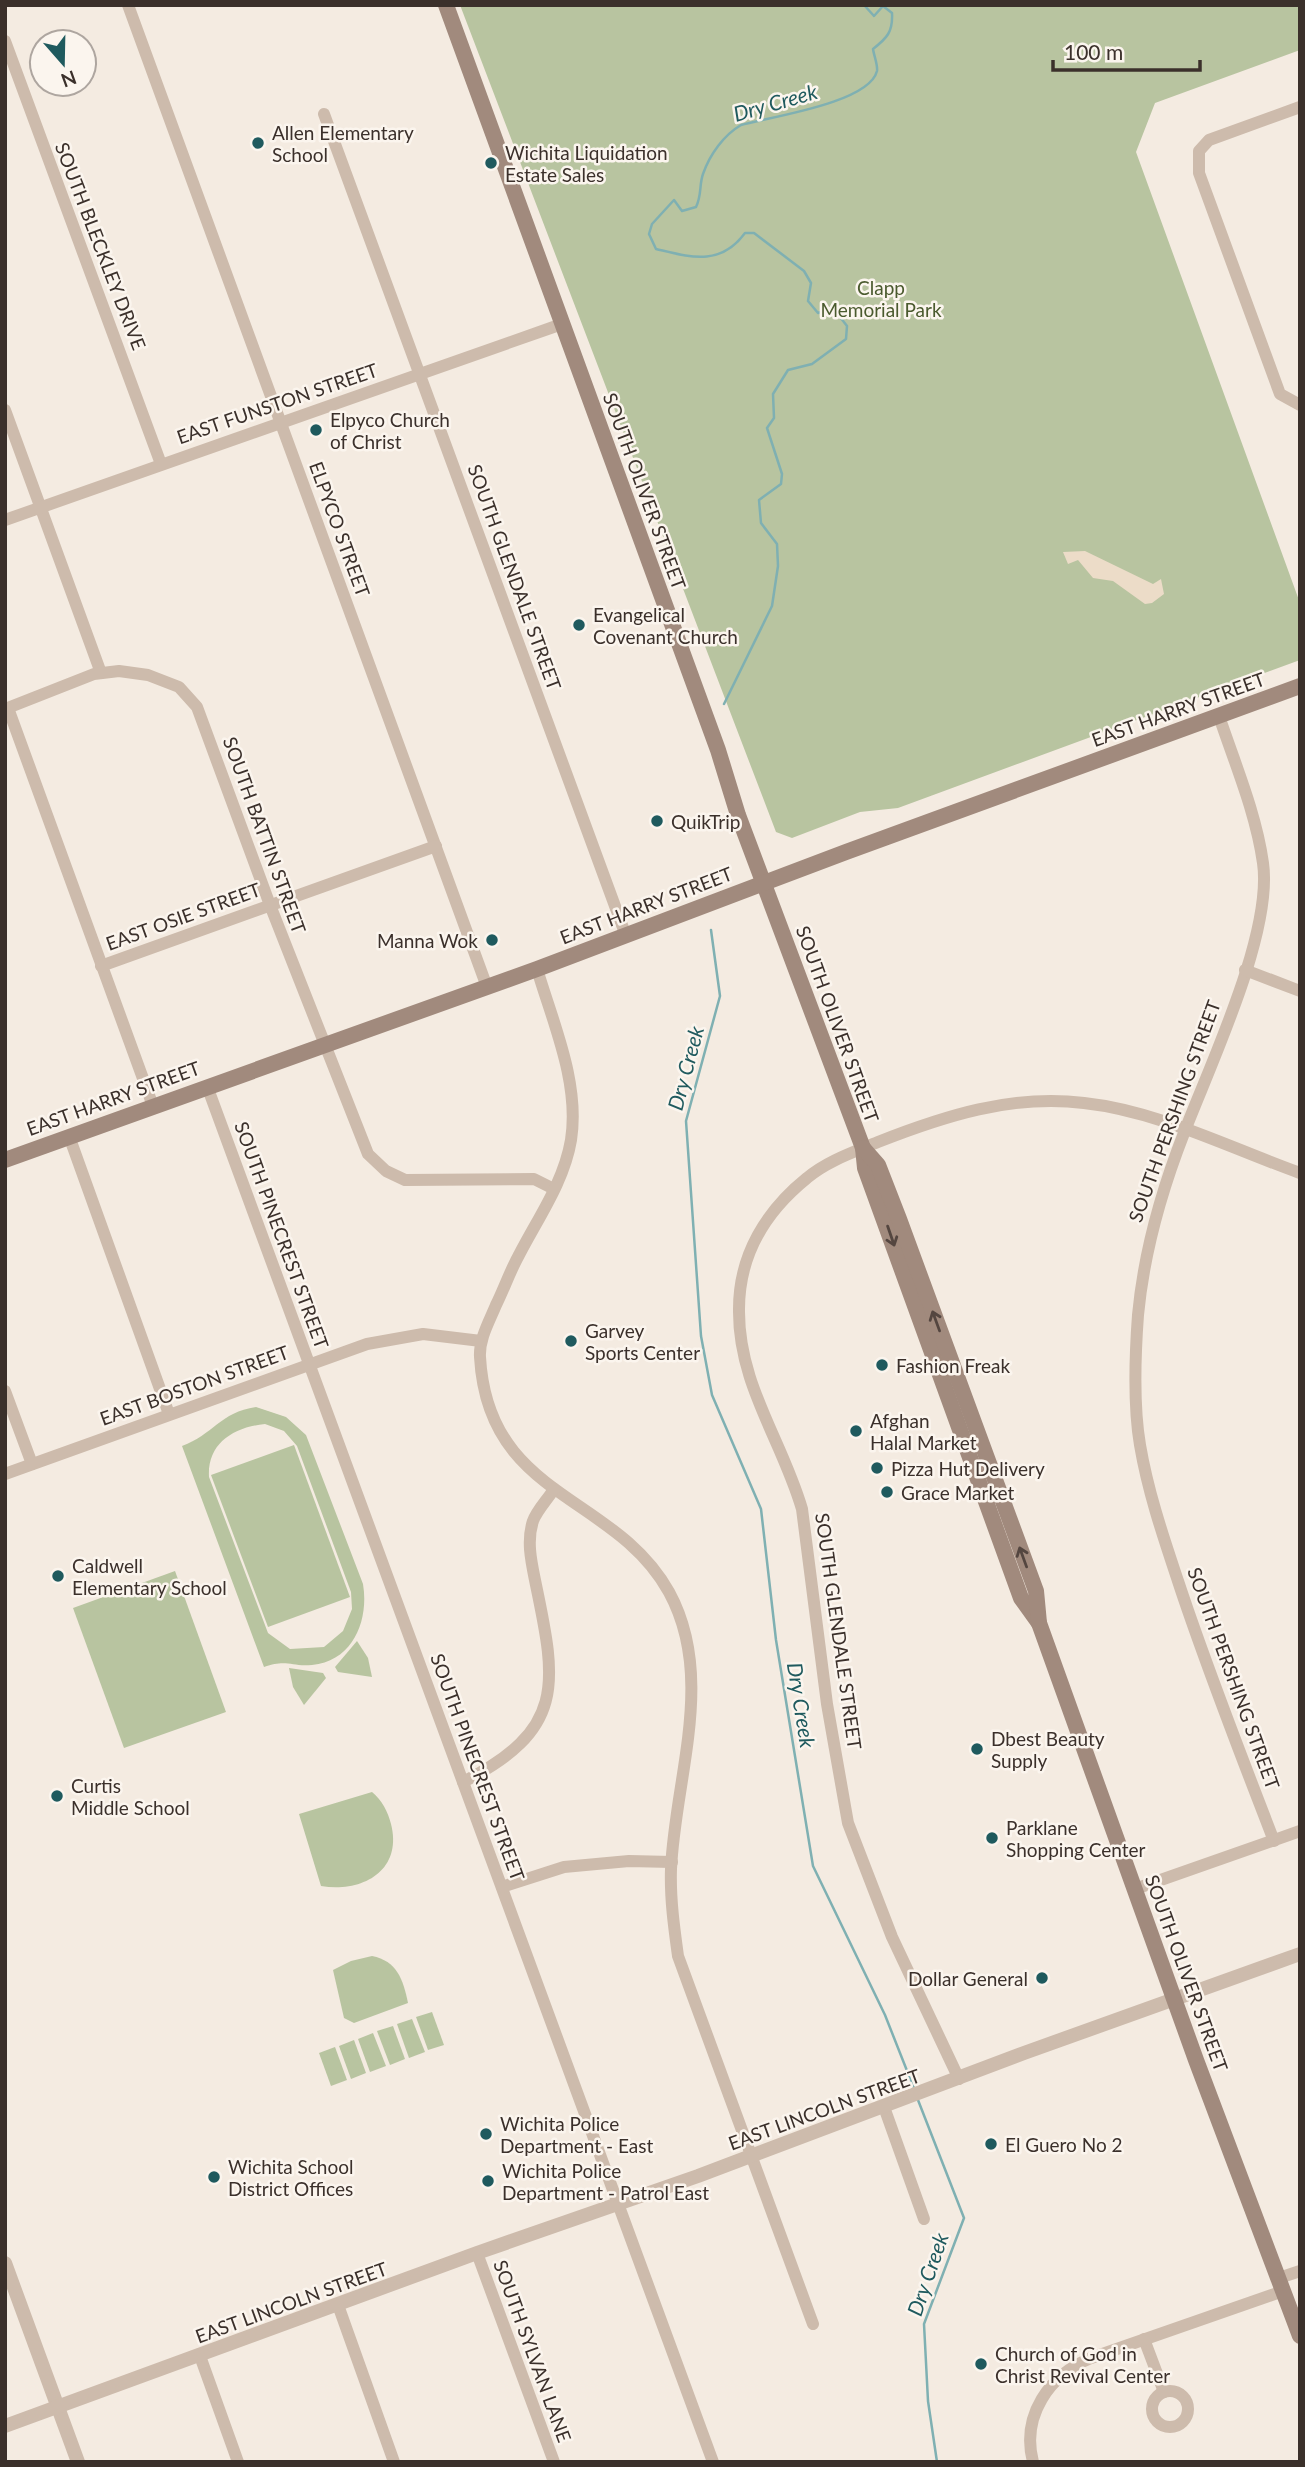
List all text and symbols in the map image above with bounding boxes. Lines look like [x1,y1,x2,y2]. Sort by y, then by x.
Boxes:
north arrow [28,28,98,98]
scale bar [1053,28,1200,72]
text: 100 m [1064,39,1123,64]
text: N [58,66,80,93]
water label: Dry Creek [730,78,821,126]
place label: Allen Elementary School [272,121,414,166]
marker: Allen Elementary School [250,135,266,151]
street label: SOUTH BLECKLEY DRIVE [51,139,151,353]
place label: Wichita Liquidation Estate Sales [505,141,668,186]
marker: Wichita Liquidation Estate Sales [483,155,499,171]
park label: Clapp Memorial Park [820,276,942,321]
street label: EAST FUNSTON STREET [174,358,380,448]
street label: SOUTH OLIVER STREET [599,390,691,592]
place label: Elpyco Church of Christ [330,408,450,453]
marker: Elpyco Church of Christ [308,422,324,438]
street label: ELPYCO STREET [305,458,375,600]
street label: SOUTH GLENDALE STREET [463,461,567,693]
place label: Evangelical Covenant Church [593,603,738,648]
marker: Evangelical Covenant Church [571,617,587,633]
street label: EAST HARRY STREET [1088,667,1268,751]
street label: SOUTH BATTIN STREET [219,734,311,936]
place label: QuikTrip [671,810,740,833]
marker: QuikTrip [649,813,665,829]
street label: EAST HARRY STREET [557,861,735,949]
street label: EAST OSIE STREET [103,877,263,955]
street label: SOUTH OLIVER STREET [792,923,884,1125]
place label: Manna Wok [377,929,478,952]
marker: Manna Wok [484,932,500,948]
street label: SOUTH PERSHING STREET [1123,997,1225,1225]
water label: Dry Creek [662,1022,708,1113]
street label: EAST HARRY STREET [23,1056,203,1140]
street label: SOUTH PINECREST STREET [230,1118,334,1352]
one-way arrow [886,1225,898,1247]
one-way arrow [929,1310,941,1332]
place label: Garvey Sports Center [585,1319,700,1364]
marker: Garvey Sports Center [563,1333,579,1349]
street label: EAST BOSTON STREET [96,1340,292,1430]
place label: Fashion Freak [896,1354,1010,1377]
marker: Fashion Freak [874,1357,890,1373]
place label: Afghan Halal Market [870,1409,977,1454]
marker: Afghan Halal Market [848,1423,864,1439]
place label: Pizza Hut Delivery [891,1457,1045,1480]
marker: Pizza Hut Delivery [869,1460,885,1476]
place label: Grace Market [901,1481,1015,1504]
marker: Grace Market [879,1484,895,1500]
street label: SOUTH GLENDALE STREET [811,1511,867,1751]
one-way arrow [1016,1547,1029,1569]
place label: Caldwell Elementary School [72,1554,227,1599]
street label: SOUTH PERSHING STREET [1183,1564,1285,1792]
marker: Caldwell Elementary School [50,1568,66,1584]
street label: SOUTH PINECREST STREET [426,1650,530,1884]
water label: Dry Creek [783,1660,821,1751]
place label: Dbest Beauty Supply [991,1727,1105,1772]
marker: Dbest Beauty Supply [969,1741,985,1757]
place label: Curtis Middle School [71,1774,190,1819]
marker: Curtis Middle School [49,1788,65,1804]
place label: Parklane Shopping Center [1006,1816,1146,1861]
marker: Parklane Shopping Center [984,1830,1000,1846]
street label: SOUTH OLIVER STREET [1141,1872,1233,2074]
place label: Dollar General [908,1967,1028,1990]
marker: Dollar General [1034,1970,1050,1986]
street label: EAST LINCOLN STREET [725,2064,923,2154]
place label: Wichita Police Department - East [500,2112,653,2157]
marker: Wichita Police Department - East [478,2126,494,2142]
place label: El Guero No 2 [1005,2133,1123,2156]
marker: El Guero No 2 [983,2136,999,2152]
place label: Wichita School District Offices [228,2155,353,2200]
place label: Wichita Police Department - Patrol East [502,2159,709,2204]
marker: Wichita School District Offices [206,2169,222,2185]
marker: Wichita Police Department - Patrol East [480,2173,496,2189]
water label: Dry Creek [901,2228,953,2319]
street label: EAST LINCOLN STREET [192,2257,390,2347]
street label: SOUTH SYLVAN LANE [489,2257,577,2445]
place label: Church of God in Christ Revival Center [995,2342,1170,2387]
marker: Church of God in Christ Revival Center [973,2356,989,2372]

